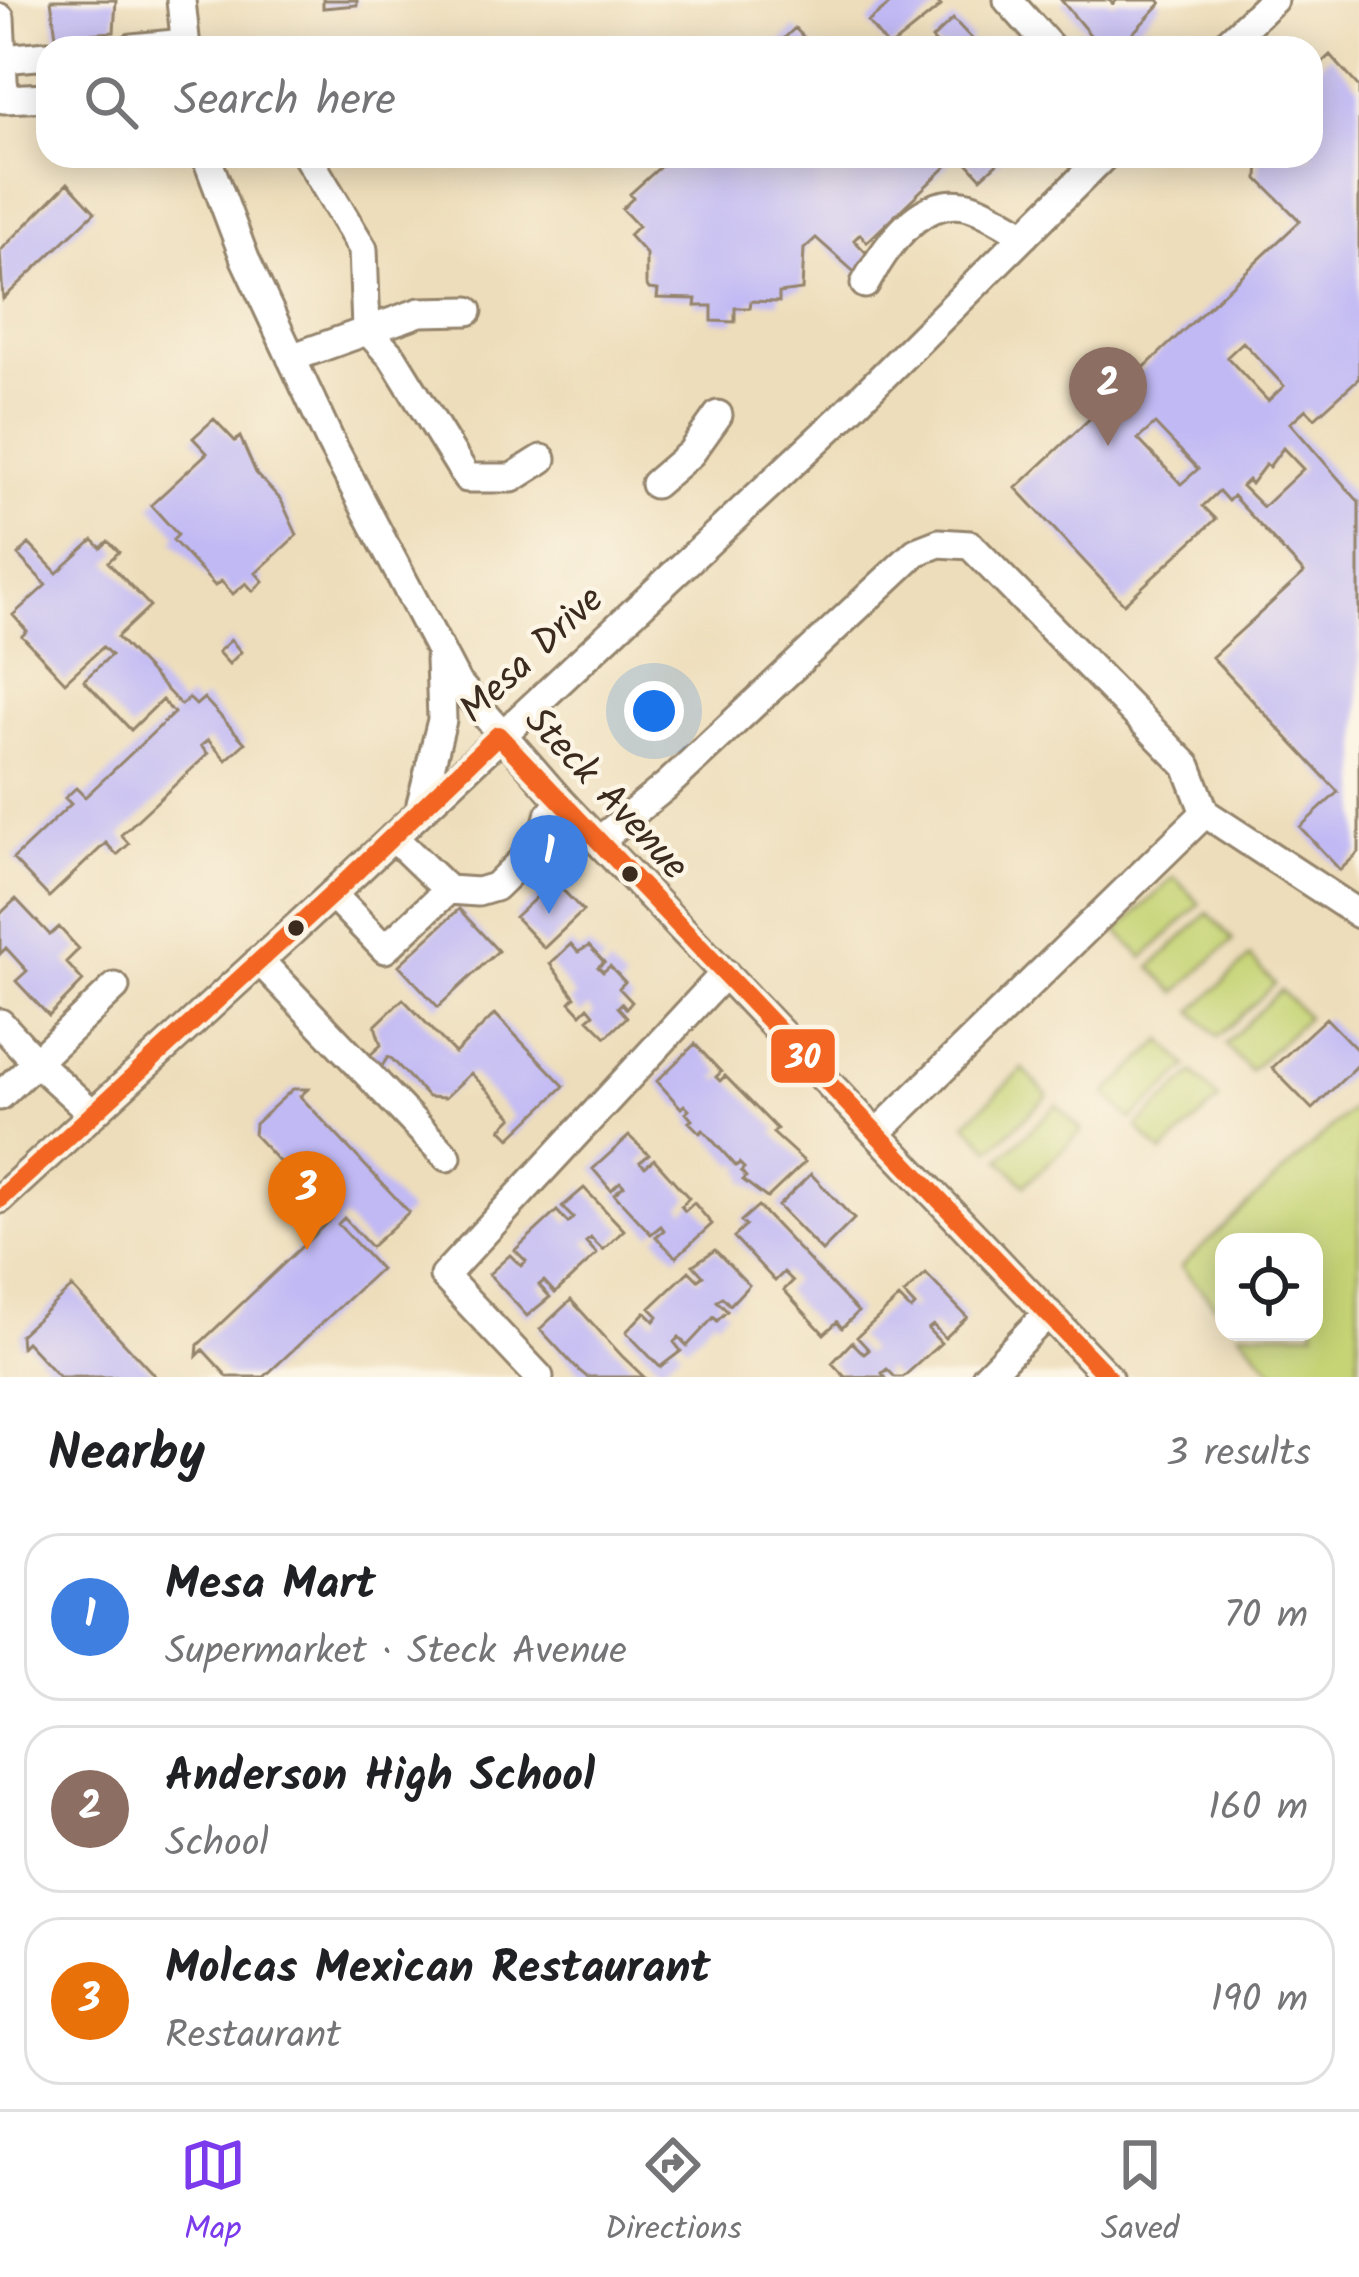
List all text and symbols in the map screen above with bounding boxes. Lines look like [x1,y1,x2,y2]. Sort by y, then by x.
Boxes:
search box [36,36,1323,168]
text: Search here [174,66,396,138]
icon: search [78,69,144,135]
pin: 2 [1069,347,1147,446]
street label: Mesa Drive [446,572,620,740]
your location [624,681,684,741]
street label: Steck Avenue [508,693,703,896]
pin: 1 [510,815,588,914]
unlabelled marker [619,863,641,885]
unlabelled marker [285,917,307,939]
line badge: 30 [769,1027,837,1085]
text: 30 [785,1033,822,1086]
pin: 3 [268,1151,346,1250]
map controls [1215,1233,1323,1341]
button: locate [1215,1233,1323,1341]
text: Nearby [48,1415,205,1496]
text: 3 results [1166,1424,1311,1486]
text: Mesa Mart [165,1550,376,1622]
text: 1 [84,1586,96,1648]
text: 70 m [1224,1586,1308,1648]
text: Supermarket · Steck Avenue [165,1622,627,1684]
text: Anderson High School [165,1742,595,1814]
text: 2 [79,1778,101,1840]
text: 160 m [1208,1778,1308,1840]
text: School [165,1814,269,1876]
text: Molcas Mexican Restaurant [165,1934,711,2006]
text: 3 [79,1970,101,2032]
text: 190 m [1211,1970,1308,2032]
text: Restaurant [165,2006,341,2068]
tab: Map [180,2132,246,2257]
tab: Directions [605,2132,742,2257]
tab: Saved [1101,2132,1179,2257]

